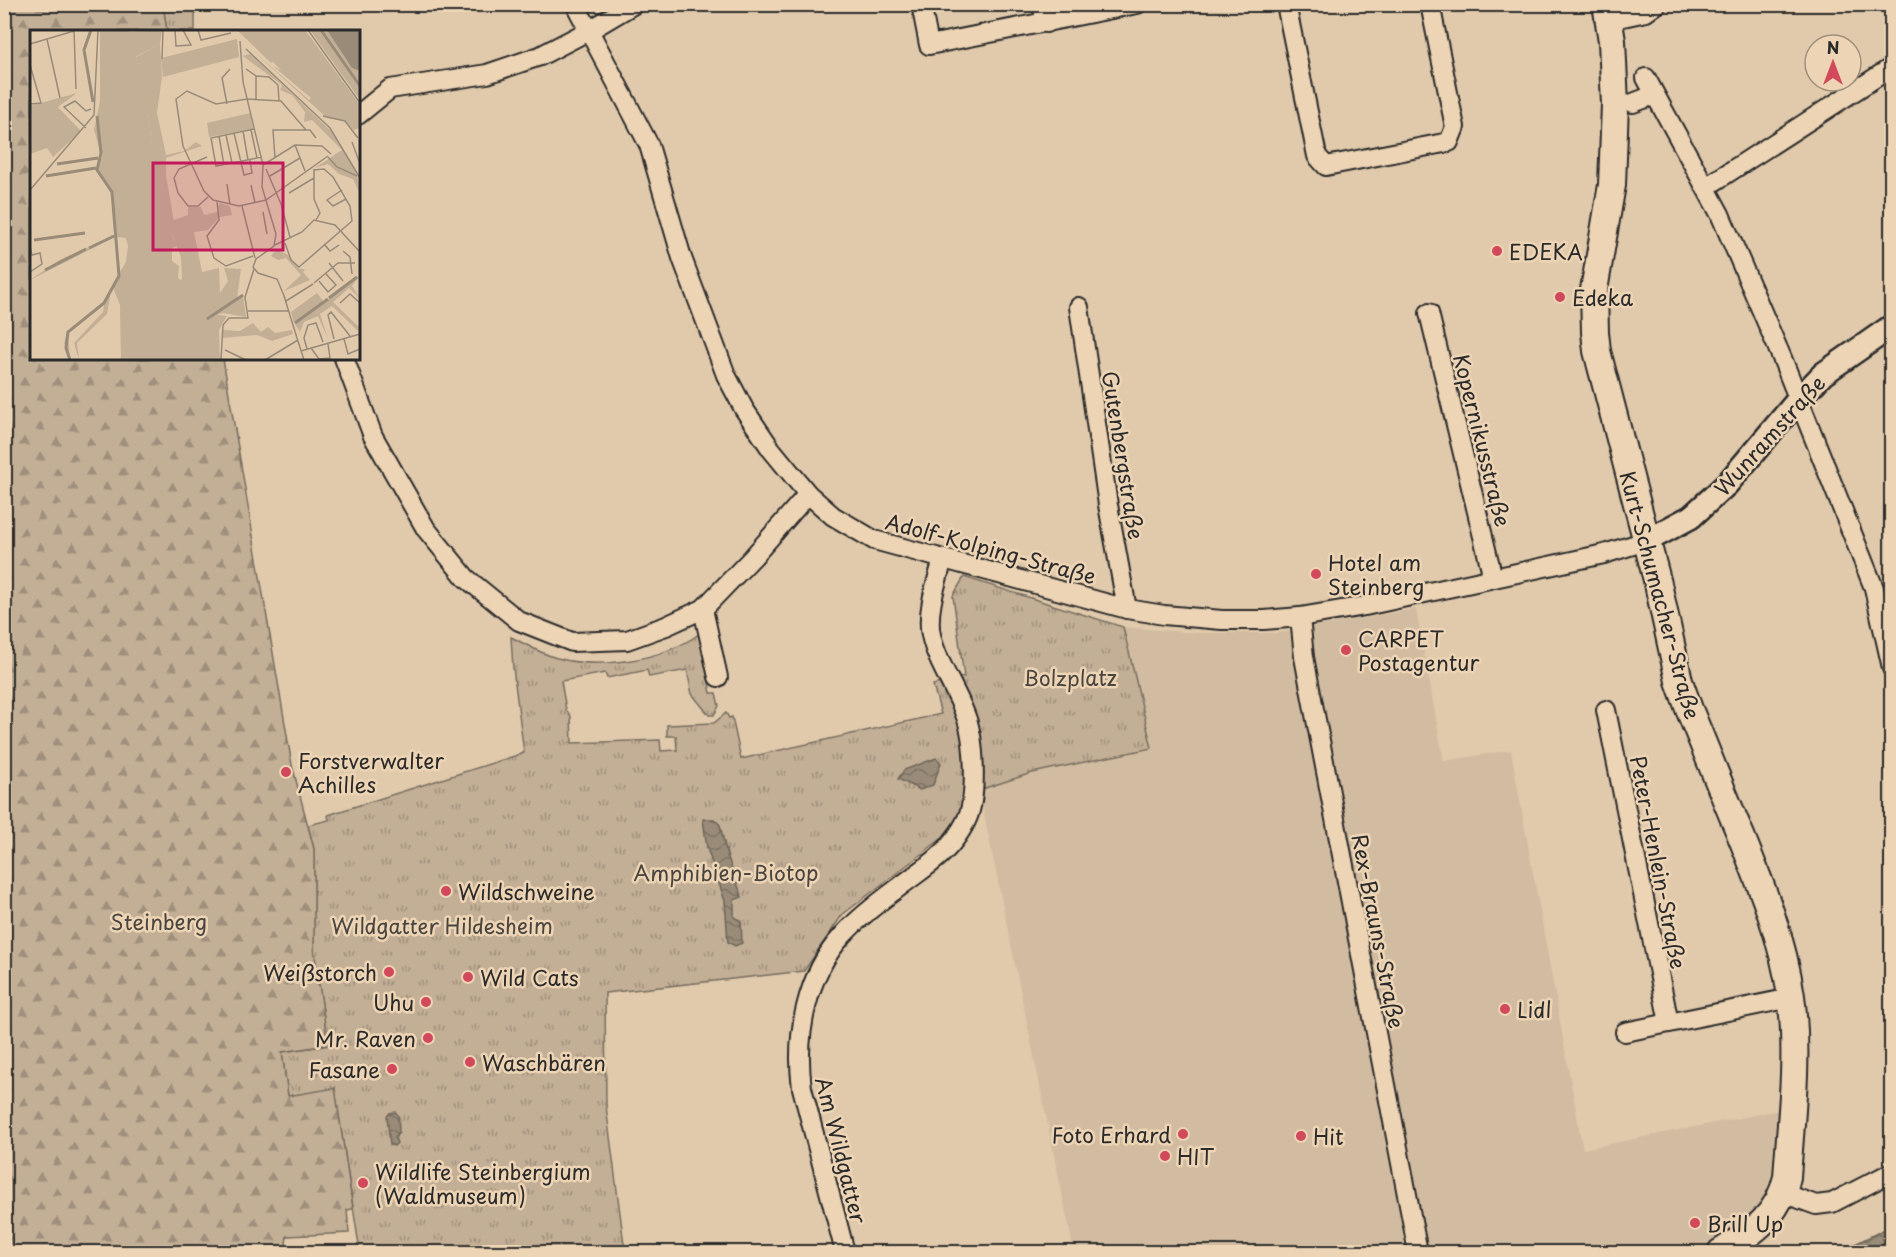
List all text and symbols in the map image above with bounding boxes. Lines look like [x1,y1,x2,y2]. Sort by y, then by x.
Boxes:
inset map [30,30,360,360]
north arrow [1803,33,1863,93]
text: N [1827,35,1839,59]
place label: EDEKA [1509,235,1583,267]
marker: EDEKA [1490,244,1504,258]
place label: Edeka [1572,281,1633,313]
marker: Edeka [1553,290,1567,304]
street label: Kopernikusstraße [1446,350,1520,530]
street label: Wunramstraße [1706,367,1832,503]
street label: Gutenbergstraße [1095,368,1153,542]
street label: Kurt-Schumacher-Straße [1612,467,1710,723]
street label: Adolf-Kolping-Straße [882,505,1100,591]
place label: Hotel am Steinberg [1328,546,1424,602]
marker: Hotel am Steinberg [1309,567,1323,581]
place label: CARPET Postagentur [1358,622,1479,678]
marker: CARPET Postagentur [1339,643,1353,657]
park label: Bolzplatz [1023,661,1117,693]
place label: Forstverwalter Achilles [298,744,444,800]
street label: Peter-Henlein-Straße [1623,753,1695,971]
marker: Forstverwalter Achilles [279,765,293,779]
street label: Rex-Brauns-Straße [1344,831,1414,1031]
park label: Amphibien-Biotop [634,856,818,888]
place label: Wildschweine [458,875,595,907]
marker: Wildschweine [439,884,453,898]
park label: Steinberg [111,905,207,937]
park label: Wildgatter Hildesheim [331,909,553,941]
place label: Weißstorch [263,956,377,988]
place label: Wild Cats [480,961,579,993]
marker: Weißstorch [382,965,396,979]
marker: Wild Cats [461,970,475,984]
place label: Uhu [373,986,414,1018]
place label: Lidl [1517,993,1552,1025]
marker: Uhu [419,995,433,1009]
marker: Lidl [1498,1002,1512,1016]
place label: Mr. Raven [315,1022,416,1054]
marker: Mr. Raven [421,1031,435,1045]
place label: Waschbären [482,1046,606,1078]
place label: Fasane [309,1053,380,1085]
marker: Waschbären [463,1055,477,1069]
marker: Fasane [385,1062,399,1076]
street label: Am Wildgatter [808,1073,876,1227]
place label: Foto Erhard [1051,1118,1171,1150]
place label: Hit [1313,1120,1344,1152]
marker: Foto Erhard [1176,1127,1190,1141]
marker: Hit [1294,1129,1308,1143]
place label: HIT [1177,1140,1215,1172]
marker: HIT [1158,1149,1172,1163]
place label: Wildlife Steinbergium (Waldmuseum) [375,1155,591,1211]
marker: Wildlife Steinbergium (Waldmuseum) [356,1176,370,1190]
place label: Brill Up [1707,1207,1783,1239]
marker: Brill Up [1688,1216,1702,1230]

